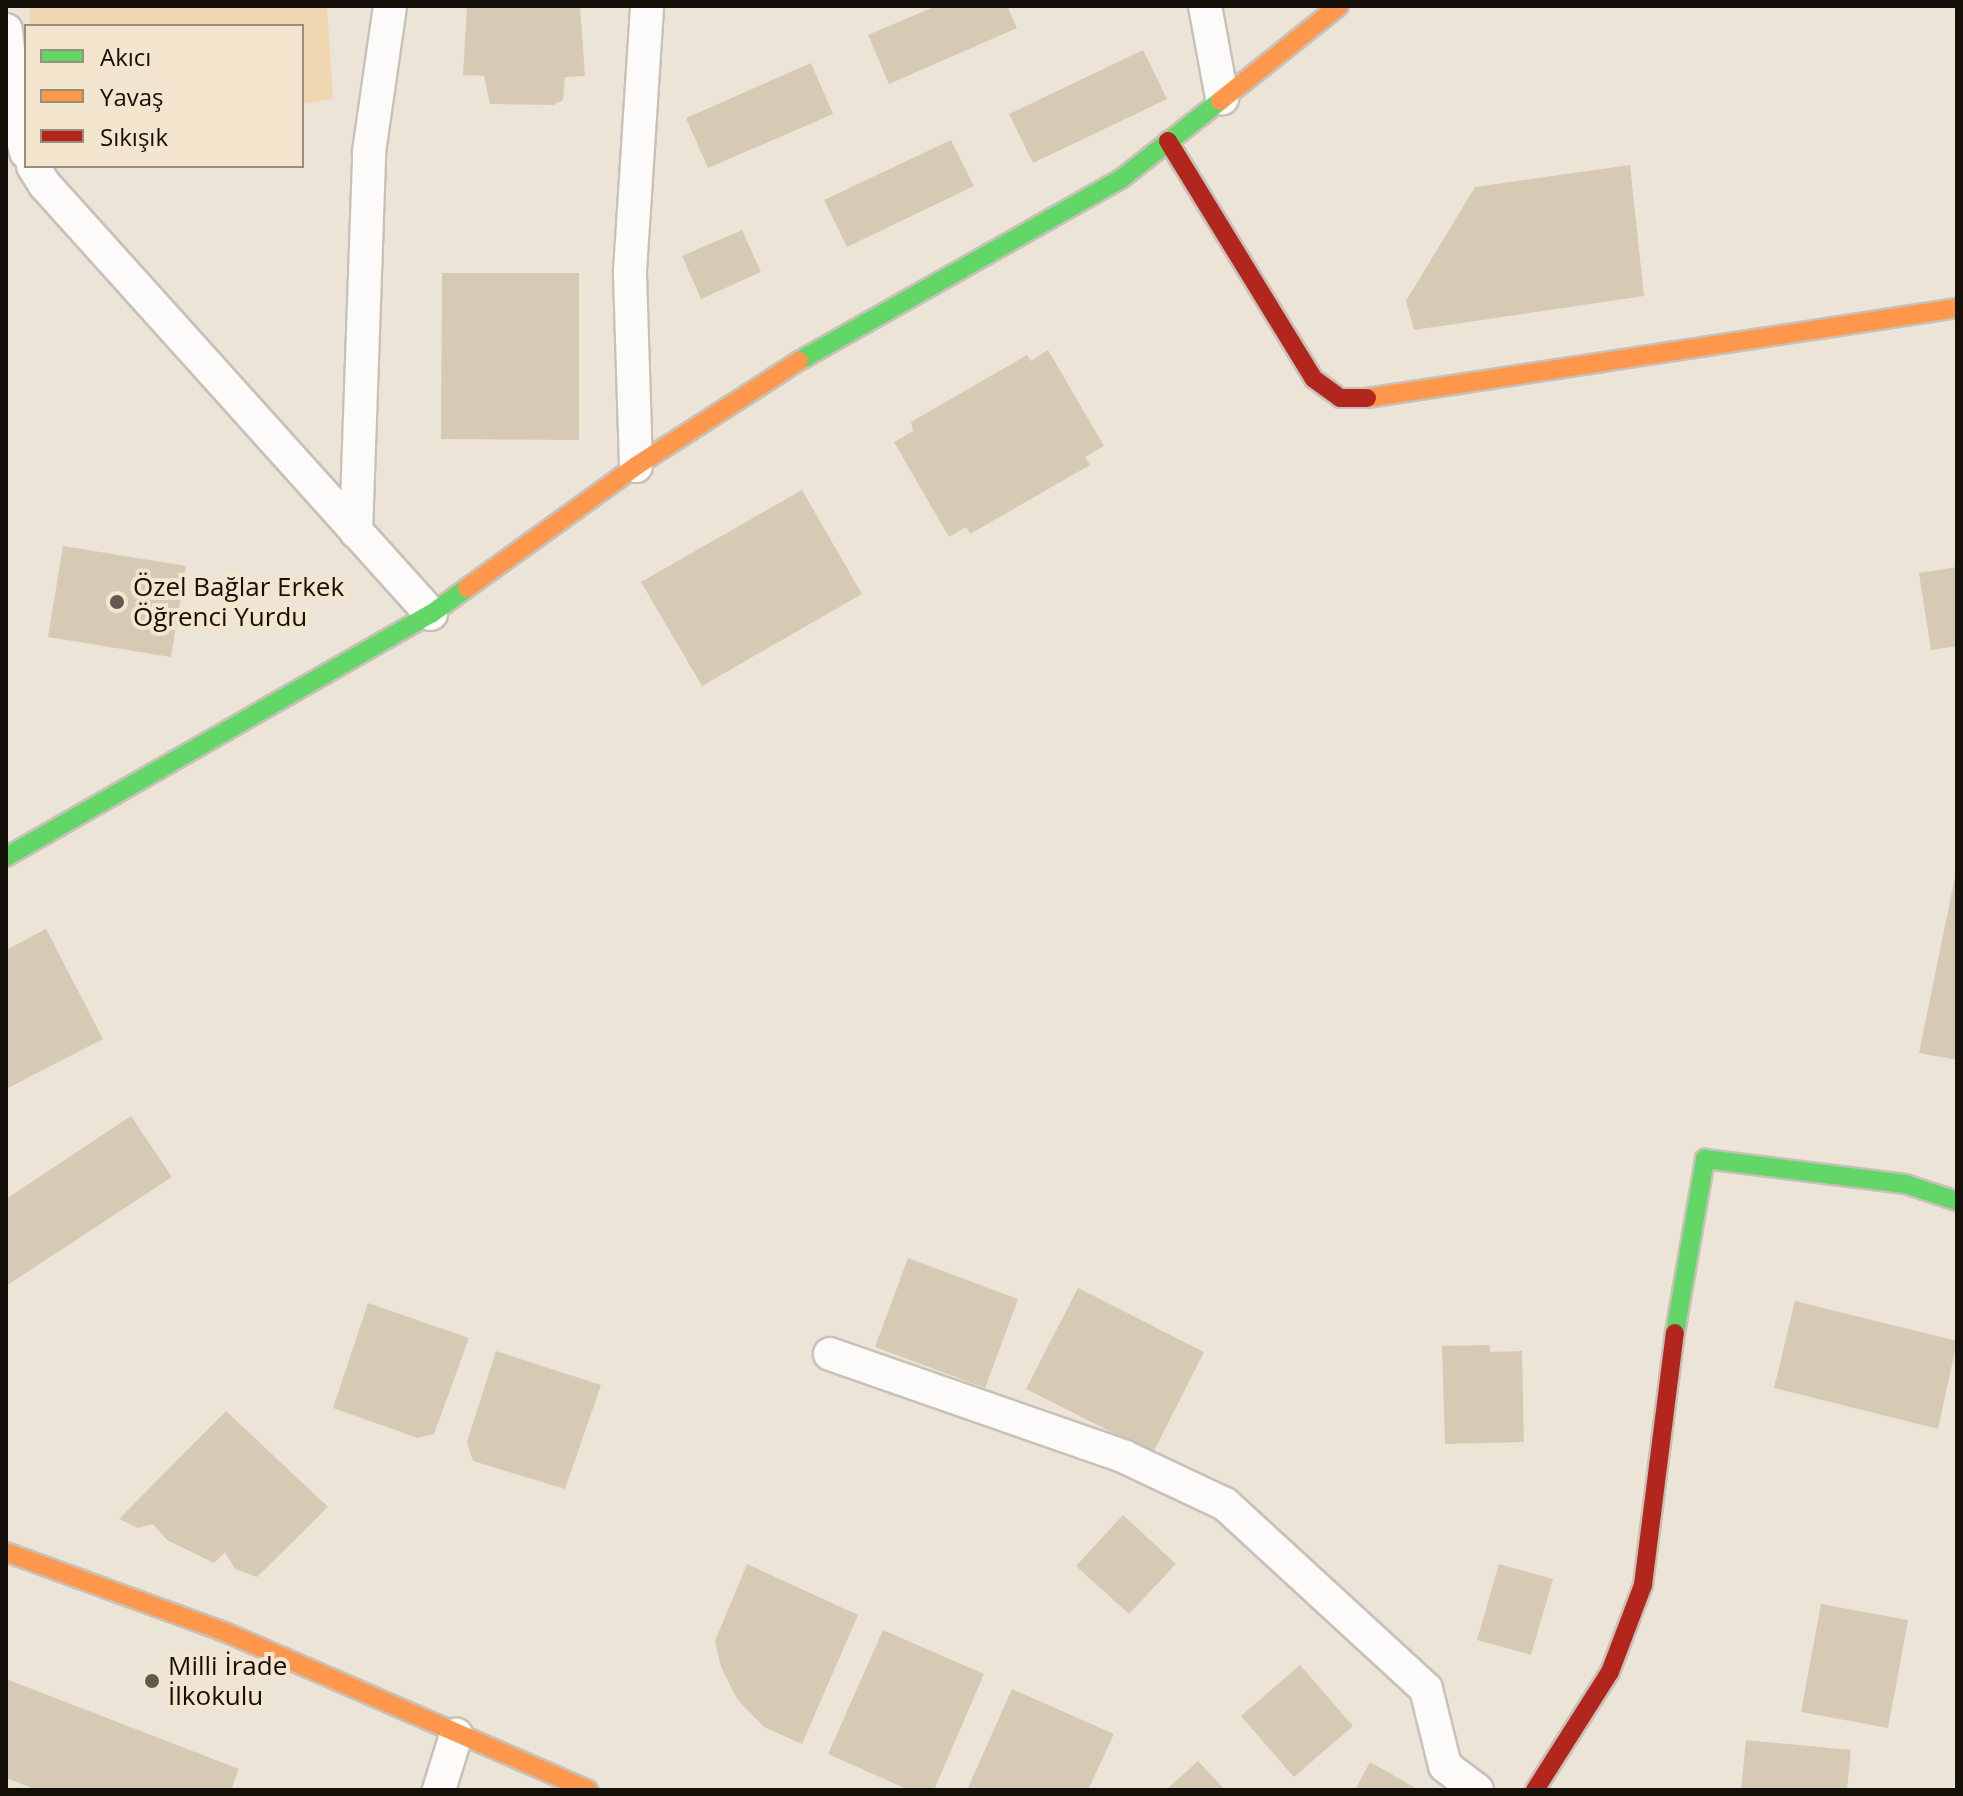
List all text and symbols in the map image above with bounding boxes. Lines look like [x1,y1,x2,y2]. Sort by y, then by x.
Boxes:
legend [24,24,304,168]
text: Akıcı [100,40,151,73]
text: Yavaş [100,80,164,113]
text: Sıkışık [100,120,168,153]
place label: Özel Bağlar Erkek Öğrenci Yurdu [133,571,344,632]
marker: Özel Bağlar Erkek Öğrenci Yurdu [108,593,126,611]
place label: Milli İrade İlkokulu [168,1650,287,1712]
marker: Milli İrade İlkokulu [143,1672,161,1690]

